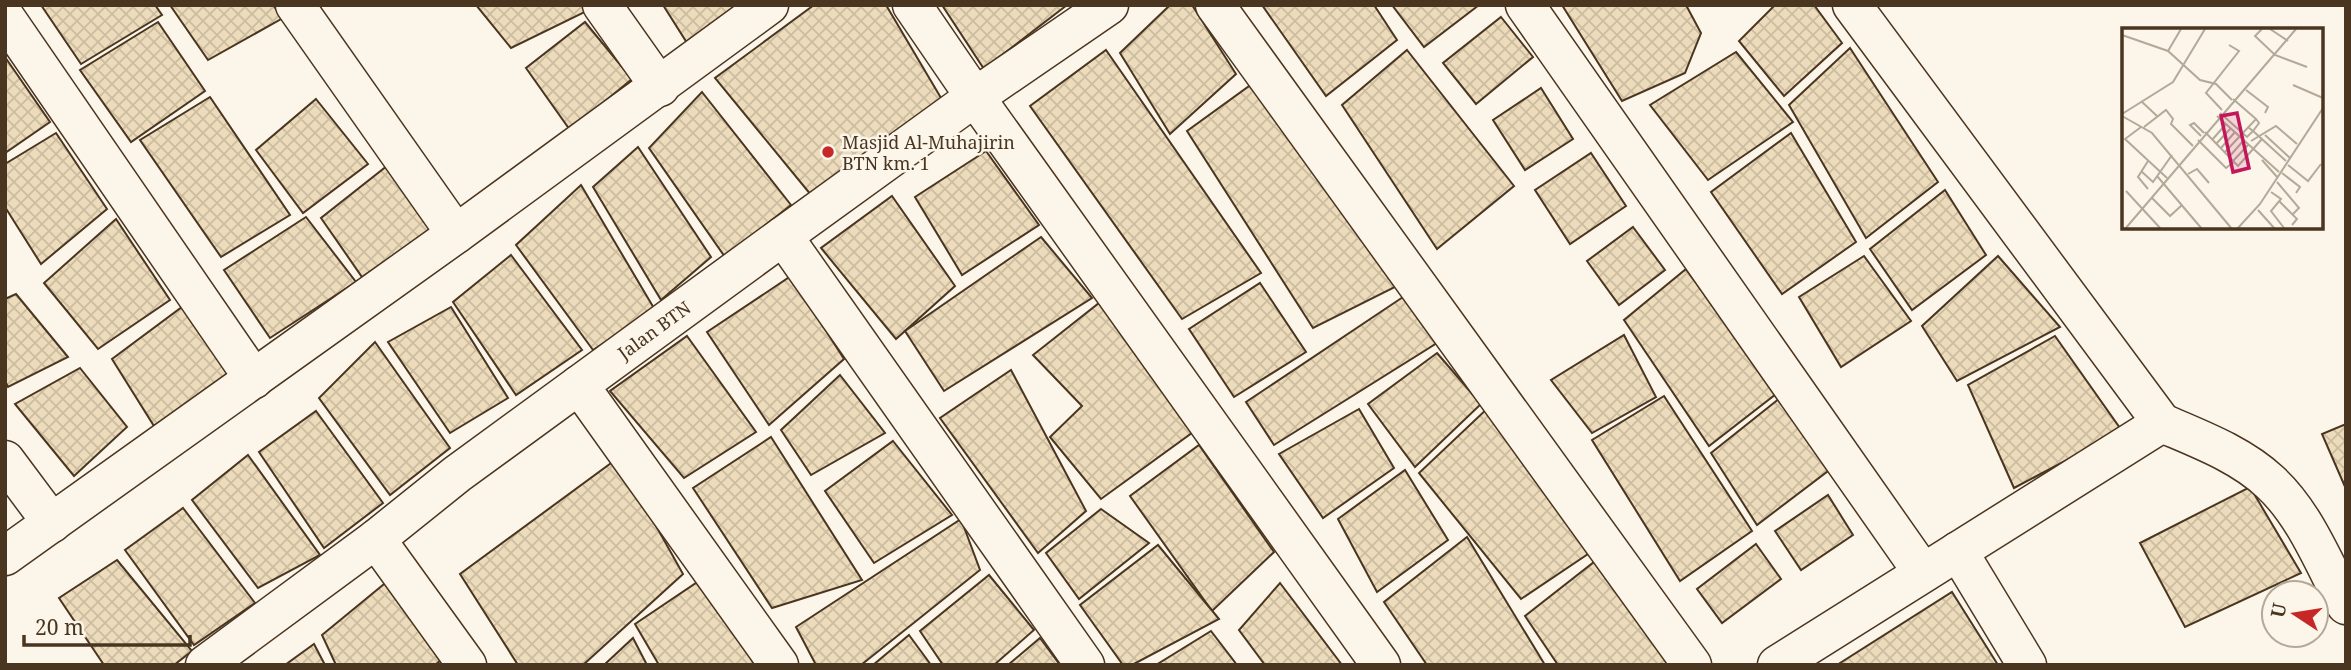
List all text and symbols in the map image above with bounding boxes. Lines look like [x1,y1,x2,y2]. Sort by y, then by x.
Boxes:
inset map [2122,28,2323,229]
place label: Masjid Al-Muhajirin BTN km. 1 [842,130,1015,175]
marker: Masjid Al-Muhajirin BTN km. 1 [820,144,836,160]
street label: Jalan BTN [612,295,696,365]
north arrow [2260,579,2330,649]
text: U [2264,601,2293,620]
scale bar [24,604,191,648]
text: 20 m [35,613,84,641]

